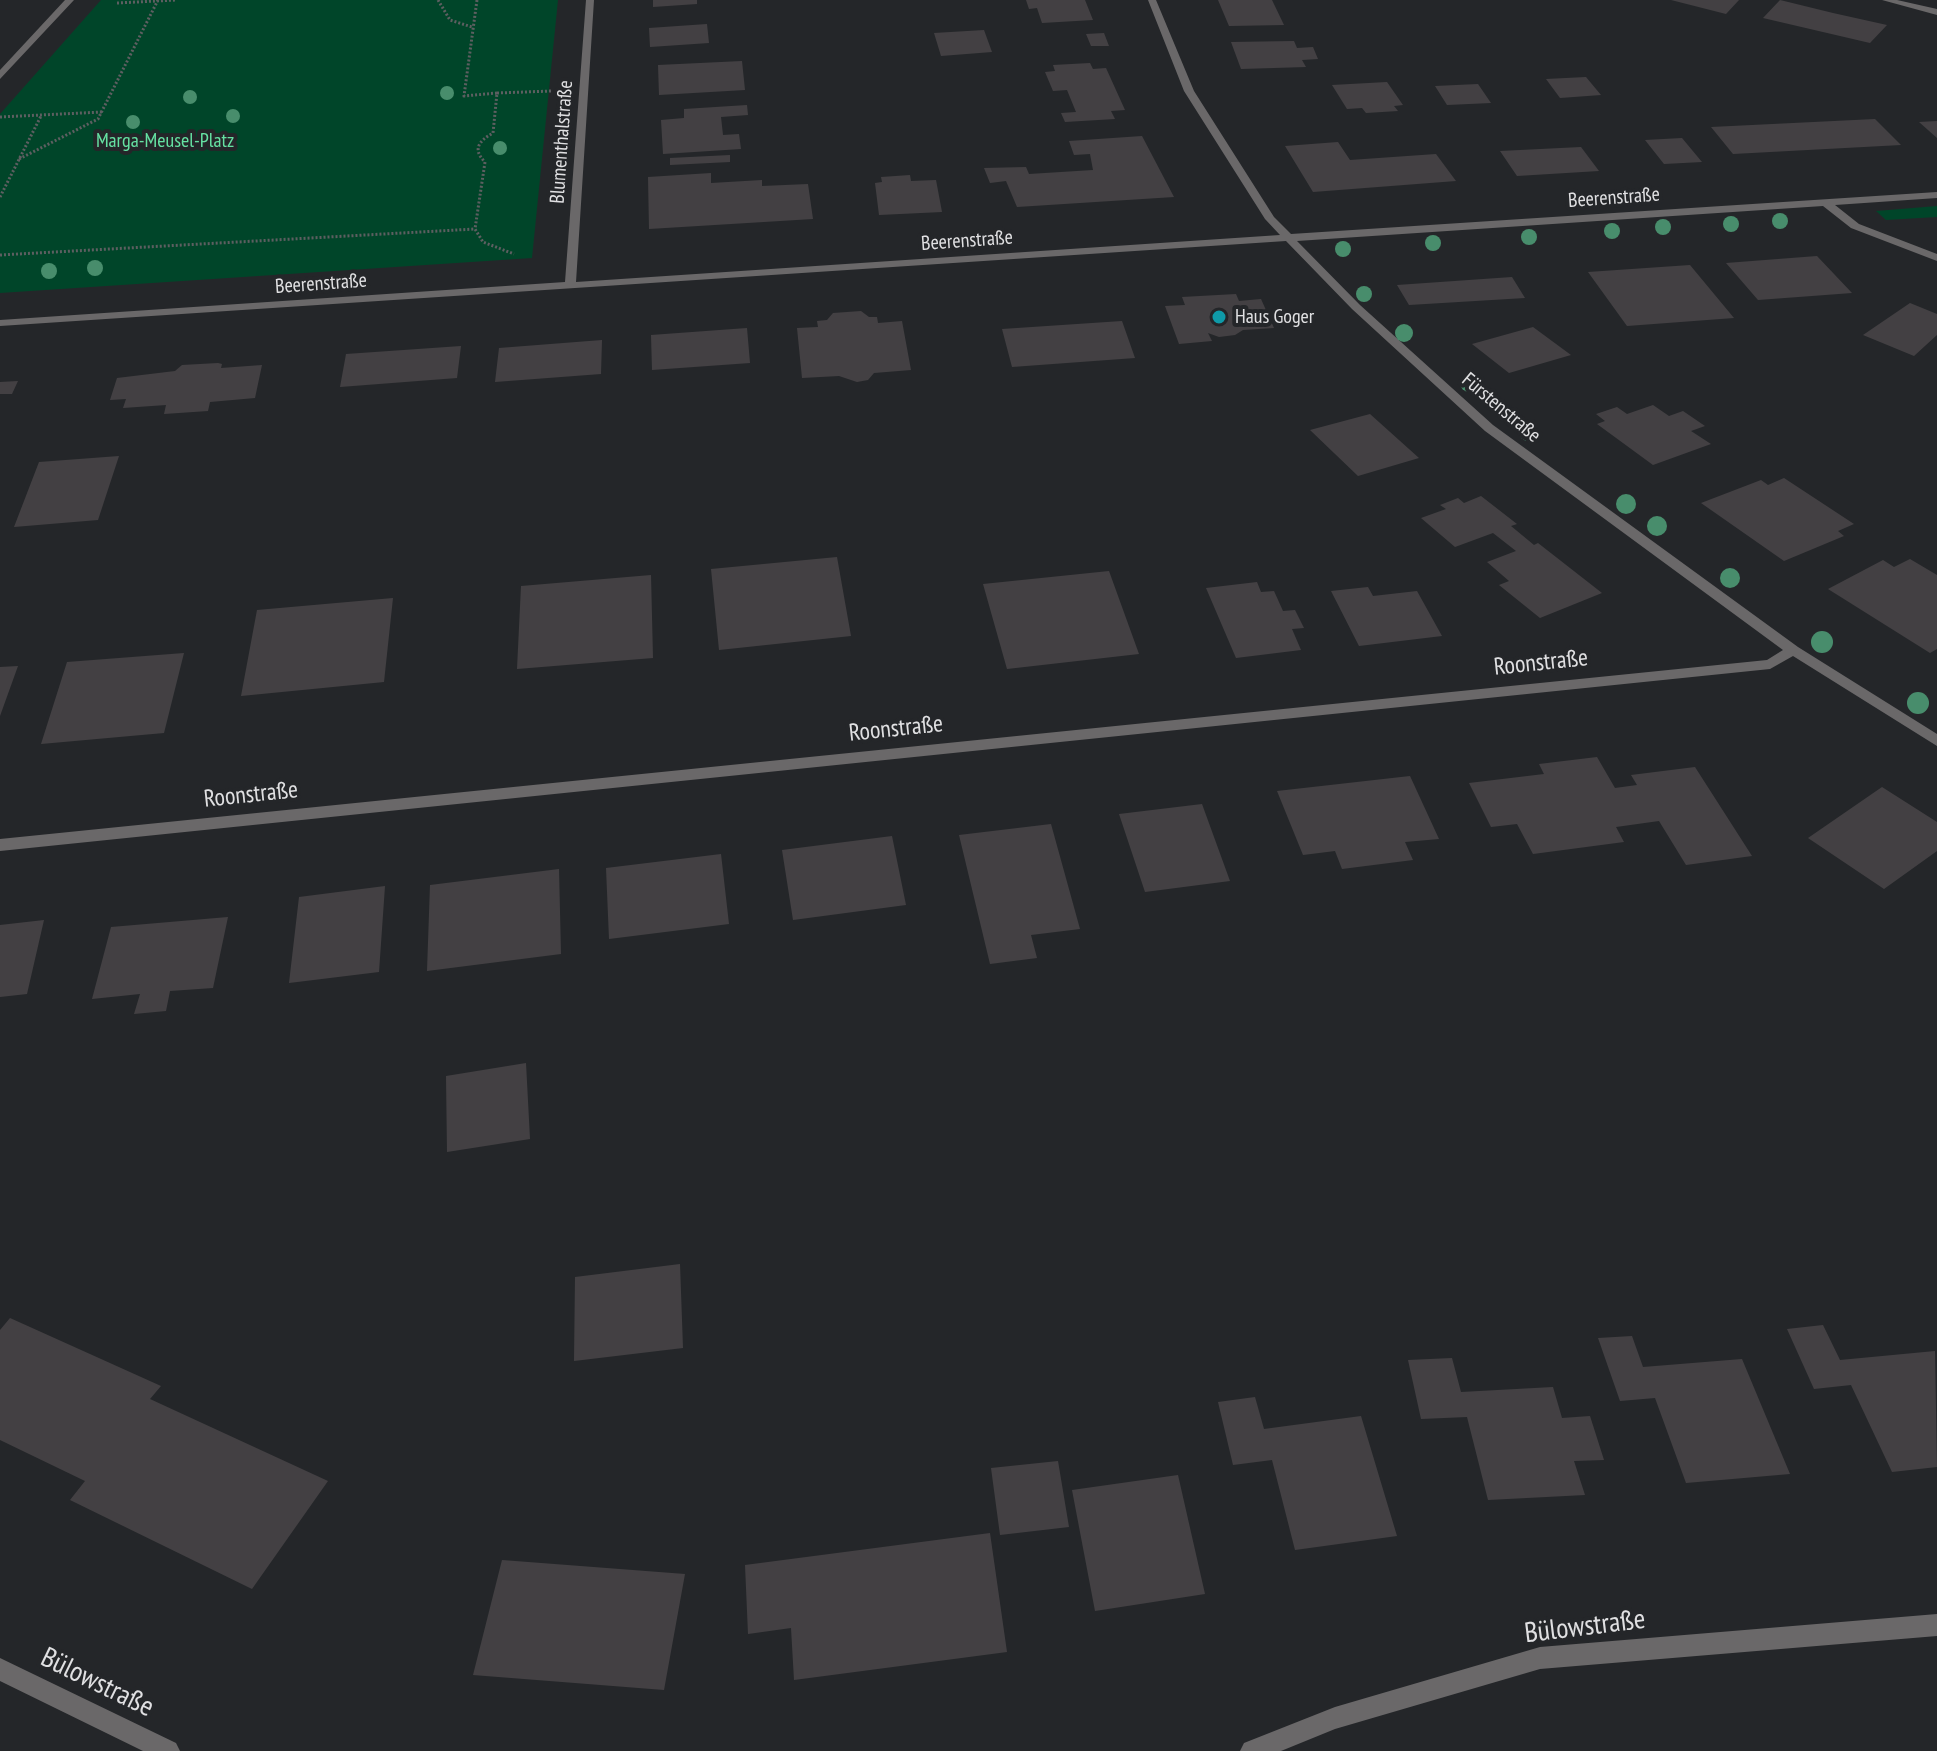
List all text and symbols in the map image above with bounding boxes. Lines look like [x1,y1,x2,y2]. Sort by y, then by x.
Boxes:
street label: Blumenthalstraße [546,80,578,204]
park label: Marga-Meusel-Platz [96,129,234,153]
street label: Beerenstraße [1567,183,1661,213]
street label: Beerenstraße [920,226,1014,256]
street label: Beerenstraße [274,269,368,299]
place label: Haus Goger [1235,305,1314,329]
marker: Haus Goger [1210,308,1228,326]
street label: Fürstenstraße [1457,368,1545,448]
street label: Roonstraße [1493,644,1589,682]
street label: Roonstraße [848,710,944,748]
street label: Roonstraße [203,776,299,814]
street label: Bülowstraße [1523,1603,1647,1651]
street label: Bülowstraße [35,1641,159,1725]

